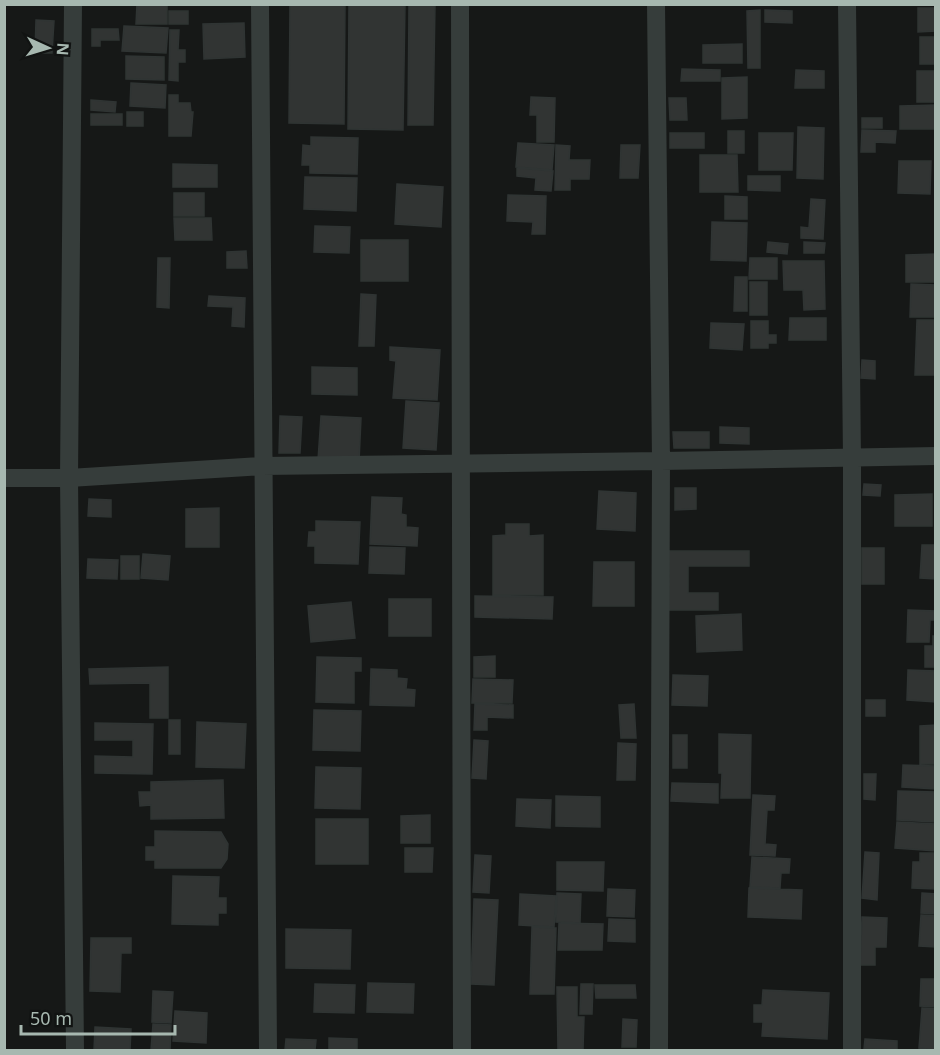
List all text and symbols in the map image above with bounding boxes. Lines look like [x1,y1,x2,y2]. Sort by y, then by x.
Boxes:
north arrow [18,18,78,78]
text: N [52,42,74,56]
scale bar [21,998,176,1036]
text: 50 m [30,1006,72,1030]

